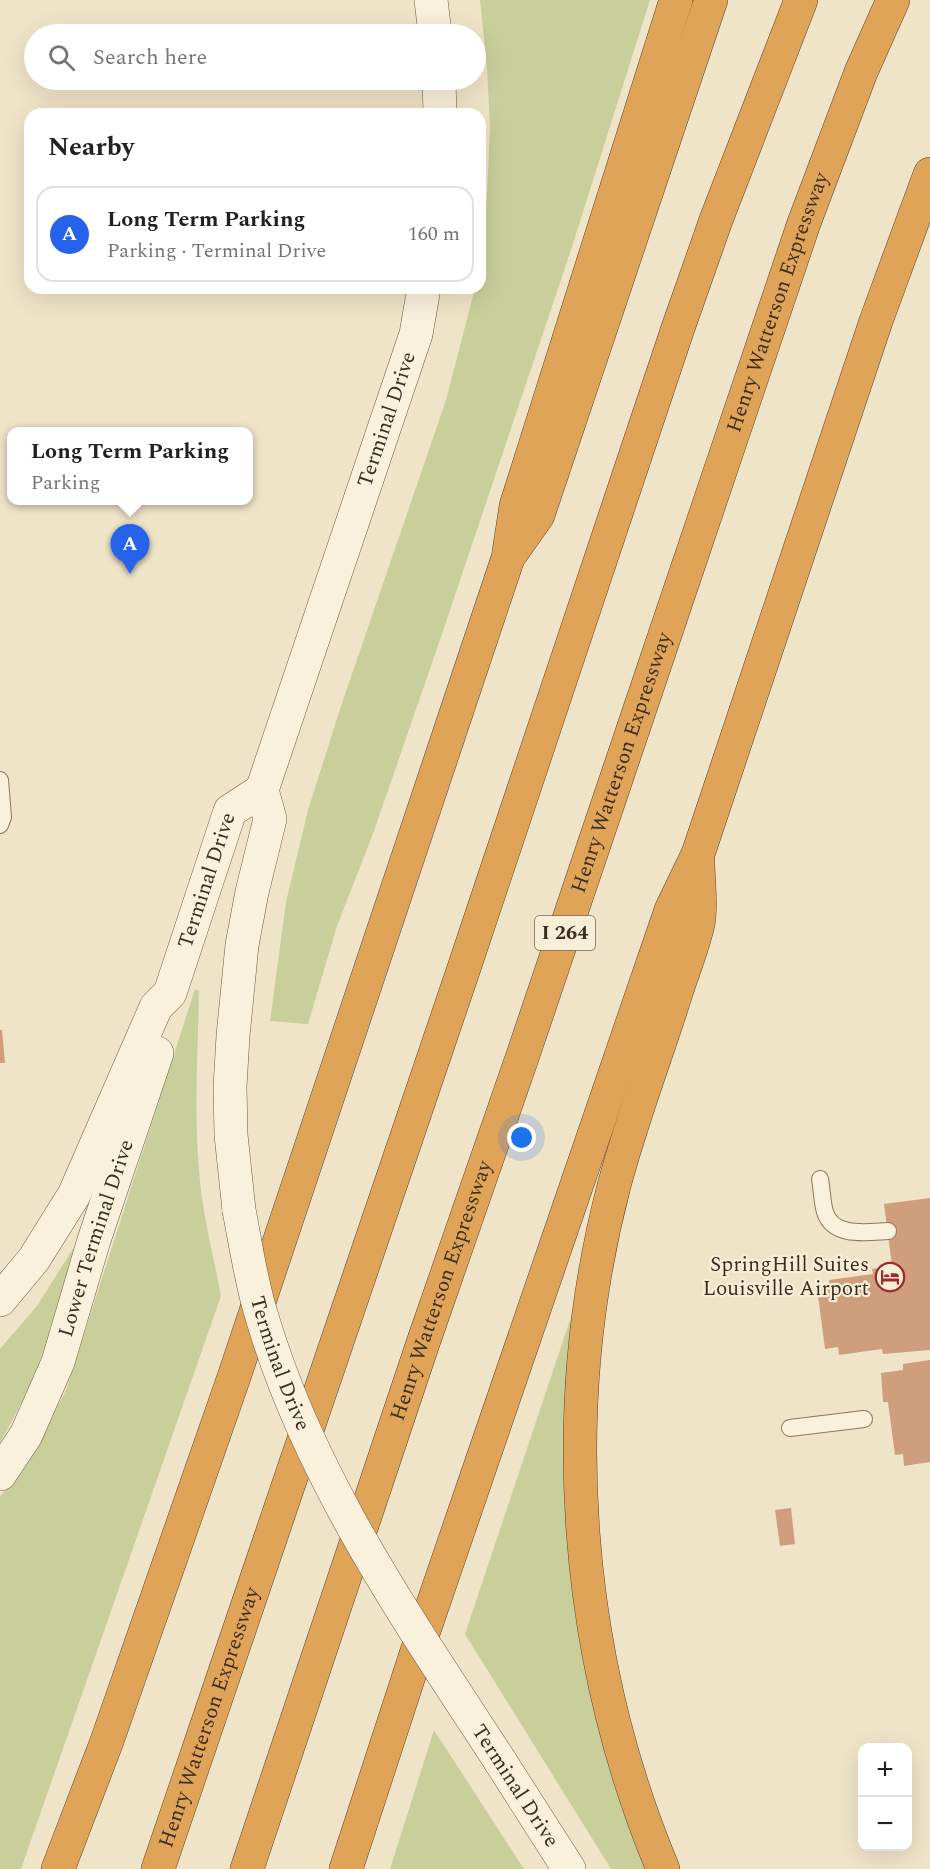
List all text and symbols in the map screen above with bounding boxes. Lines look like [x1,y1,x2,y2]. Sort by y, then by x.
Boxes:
search box [24,24,486,90]
icon: search [45,41,78,74]
text: Search here [93,41,207,74]
text: Nearby [48,127,134,167]
street label: Henry Watterson Expressway [718,167,838,437]
text: Long Term Parking [107,203,305,236]
text: A [62,219,77,249]
text: 160 m [408,219,460,249]
text: Parking · Terminal Drive [107,236,326,266]
street label: Terminal Drive [349,348,425,492]
popup [7,427,253,505]
text: Long Term Parking [31,435,229,468]
text: Parking [31,468,100,498]
pin: A [110,524,150,574]
street label: Henry Watterson Expressway [563,627,681,897]
street label: Terminal Drive [170,808,244,953]
road number: I 264 [535,916,595,950]
your location [507,1123,536,1152]
street label: Lower Terminal Drive [50,1135,143,1341]
street label: Henry Watterson Expressway [382,1155,501,1425]
place label: SpringHill Suites Louisville Airport [703,1249,869,1305]
hotel icon: SpringHill Suites Louisville Airport [874,1261,906,1293]
street label: Terminal Drive [241,1292,319,1436]
street label: Henry Watterson Expressway [150,1582,269,1852]
street label: Terminal Drive [463,1718,567,1854]
map controls [858,1743,912,1851]
button: + [858,1743,912,1797]
button: − [858,1797,912,1851]

